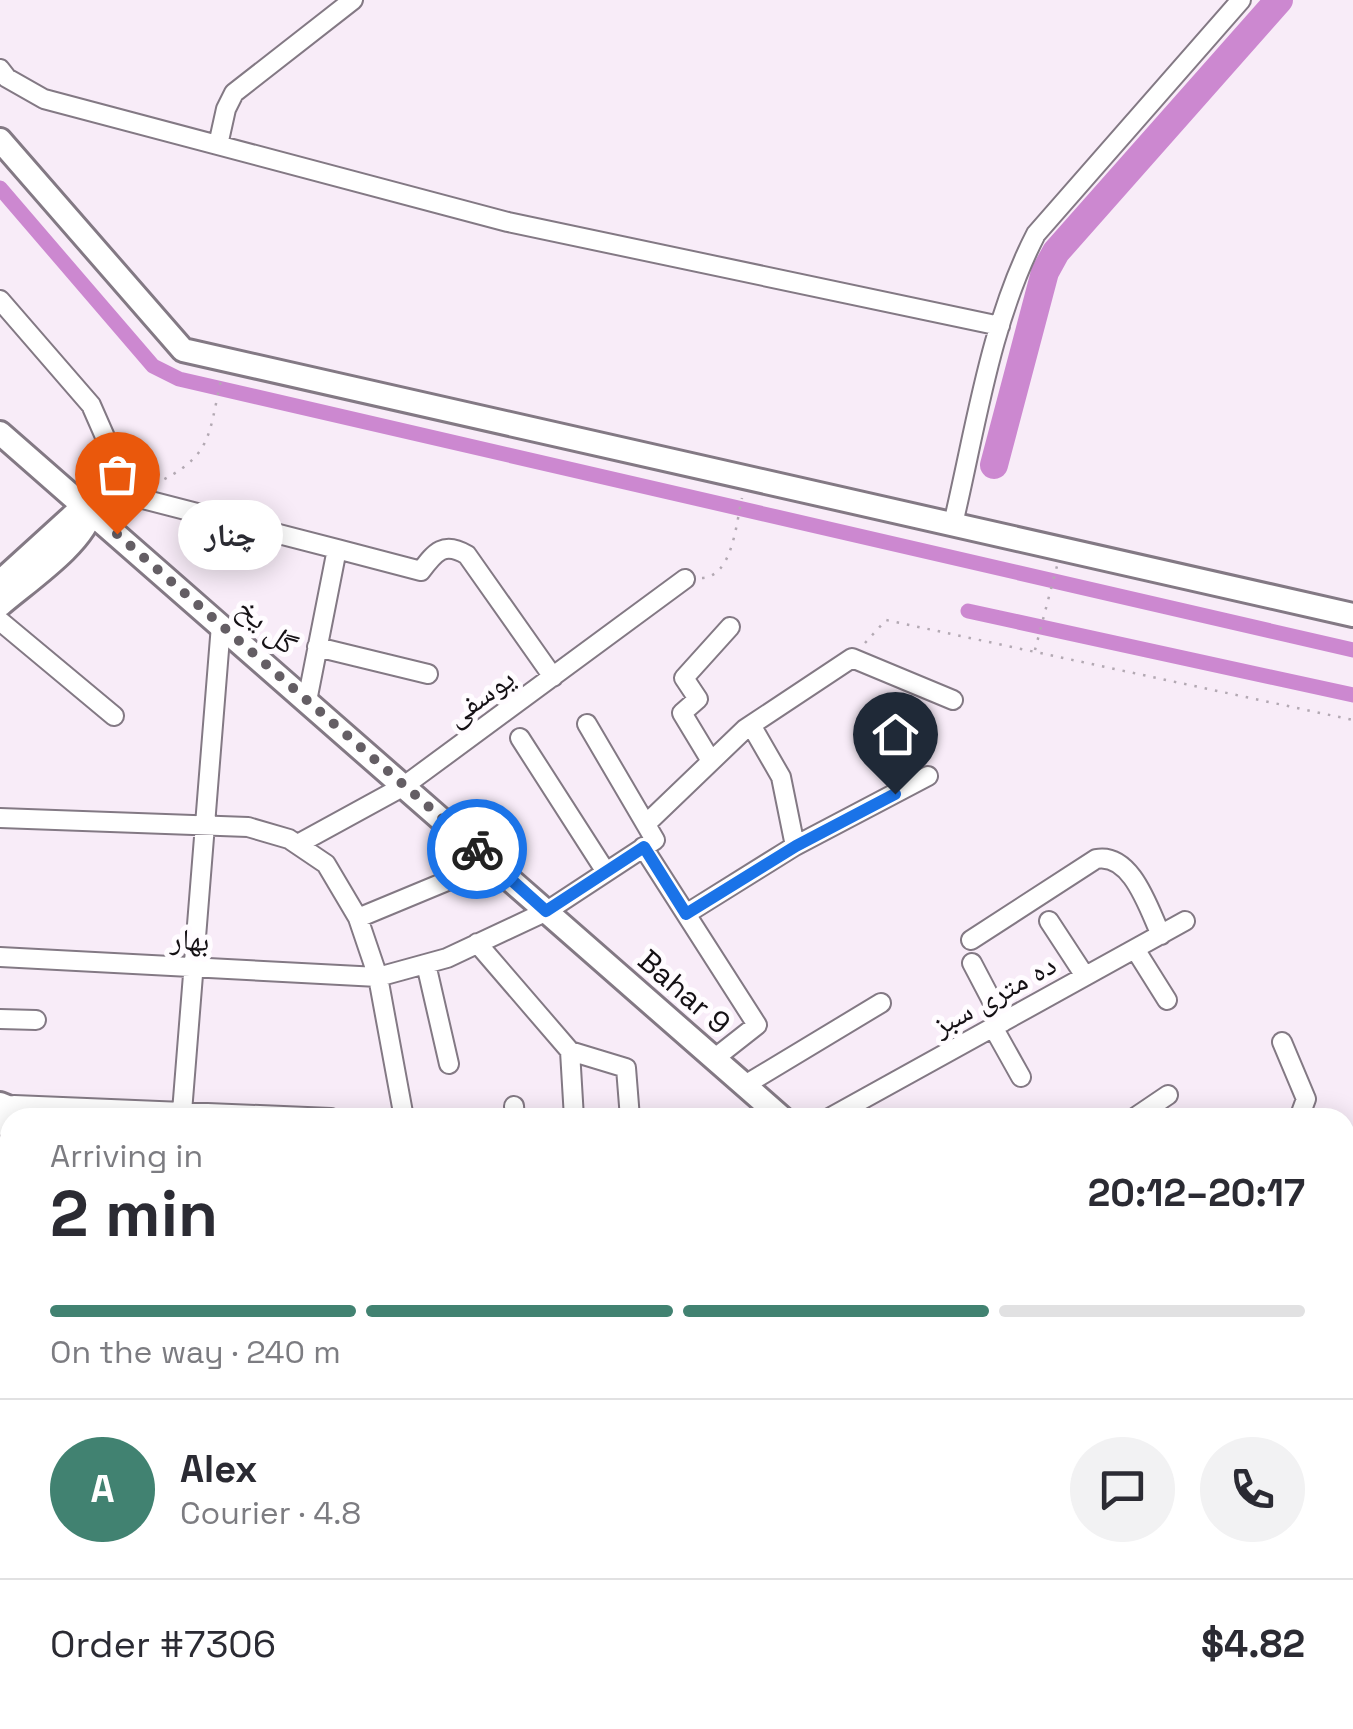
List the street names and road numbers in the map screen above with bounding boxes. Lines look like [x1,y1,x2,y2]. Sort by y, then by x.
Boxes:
street label: گل یخ [229,589,306,663]
street label: یوسفی [437,658,522,735]
street label: بهار [169,919,210,960]
street label: Bahar 9 [630,941,739,1042]
street label: ده متری سبز [924,945,1063,1045]

